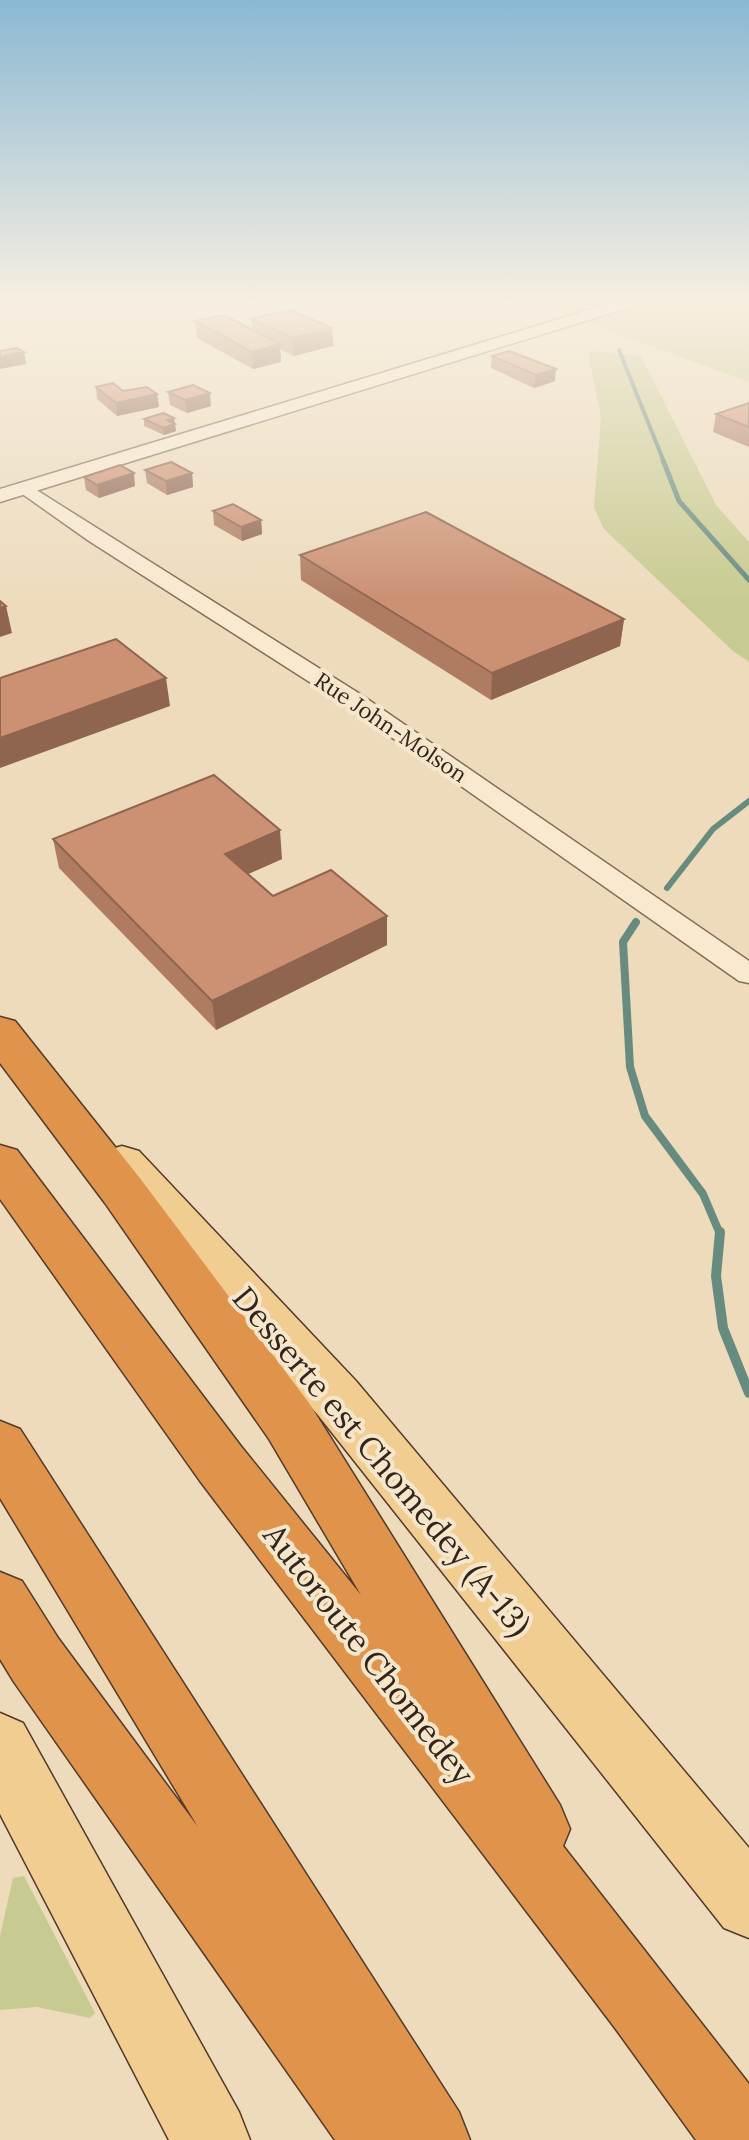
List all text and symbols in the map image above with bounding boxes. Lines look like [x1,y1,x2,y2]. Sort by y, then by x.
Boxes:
street label: Rue John-Molson [309,666,473,788]
street label: Desserte est Chomedey (A-13) [224,1278,540,1644]
street label: Autoroute Chomedey [254,1515,483,1792]

